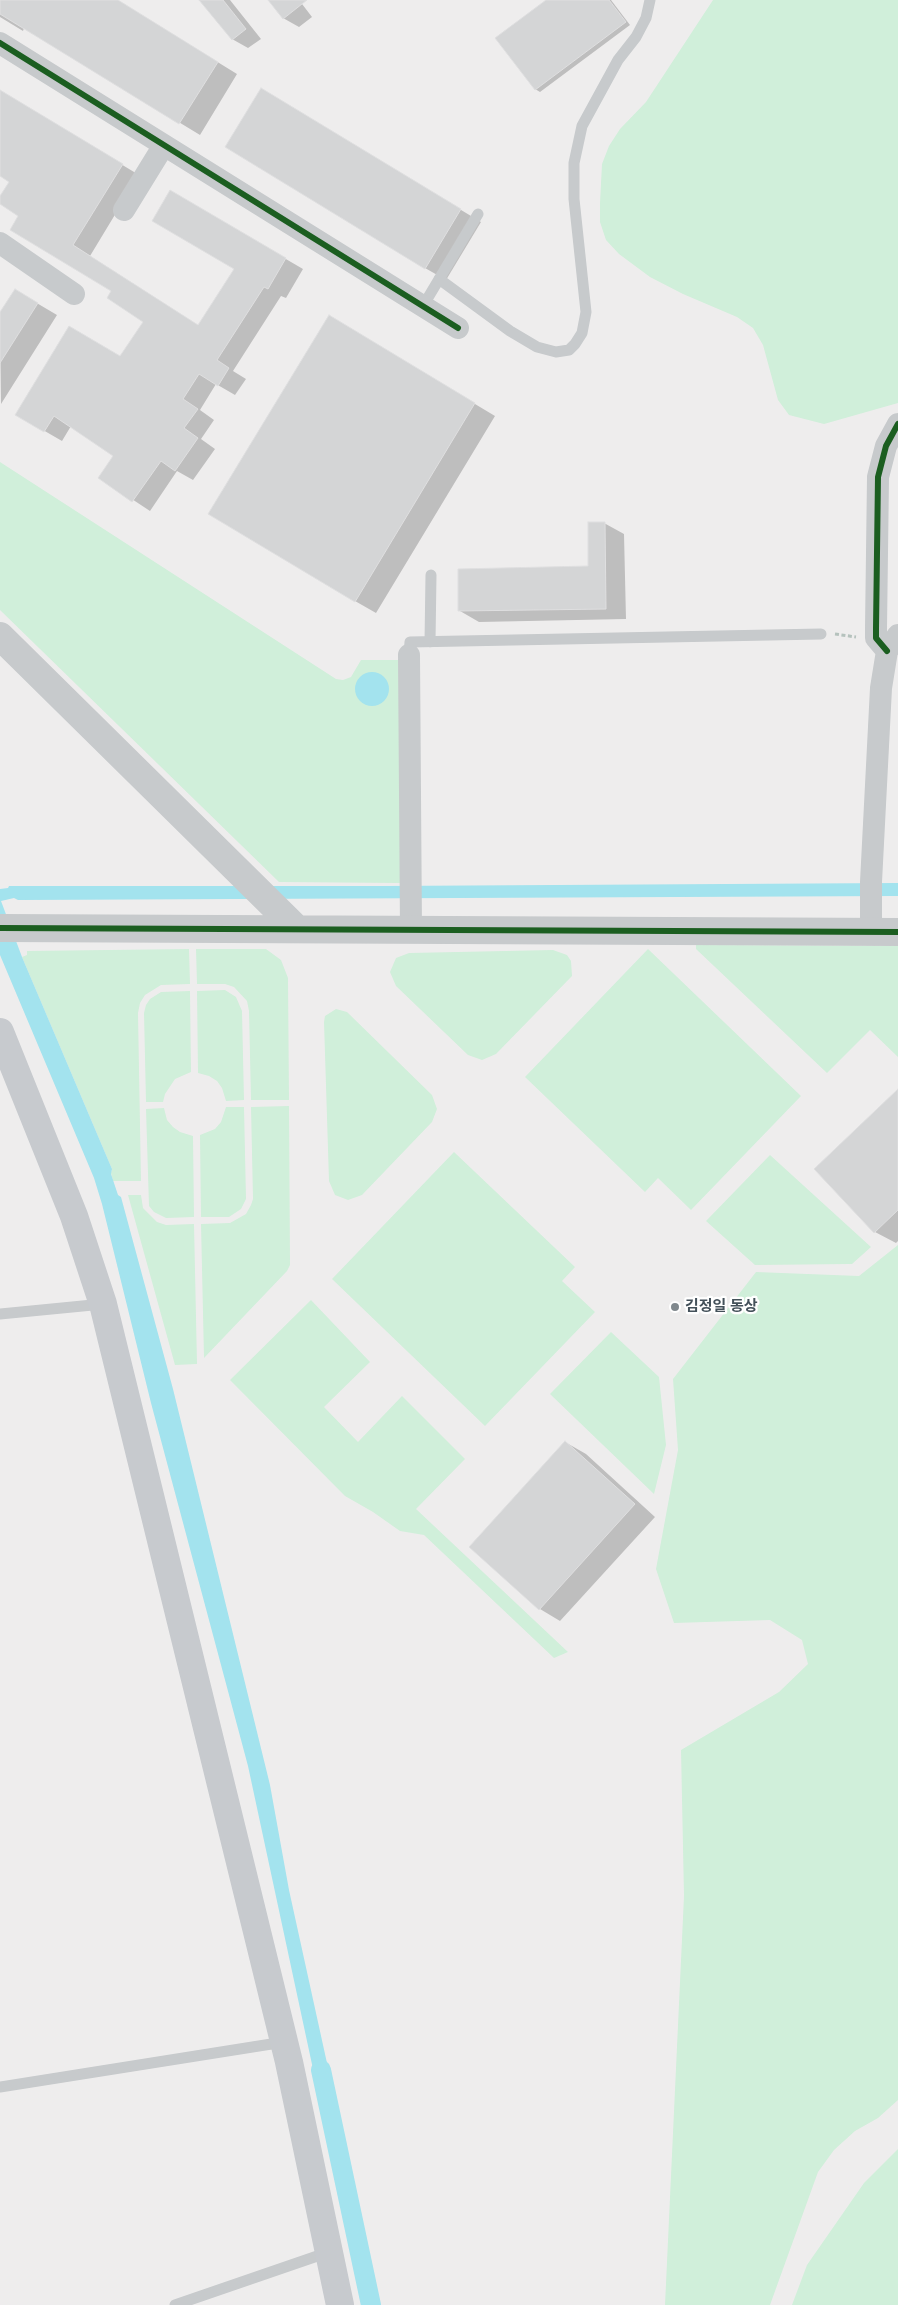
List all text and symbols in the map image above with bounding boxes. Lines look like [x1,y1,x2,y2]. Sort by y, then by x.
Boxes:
place label: 김정일 동상 [685,1298,758,1316]
marker: 김정일 동상 [669,1301,681,1313]

